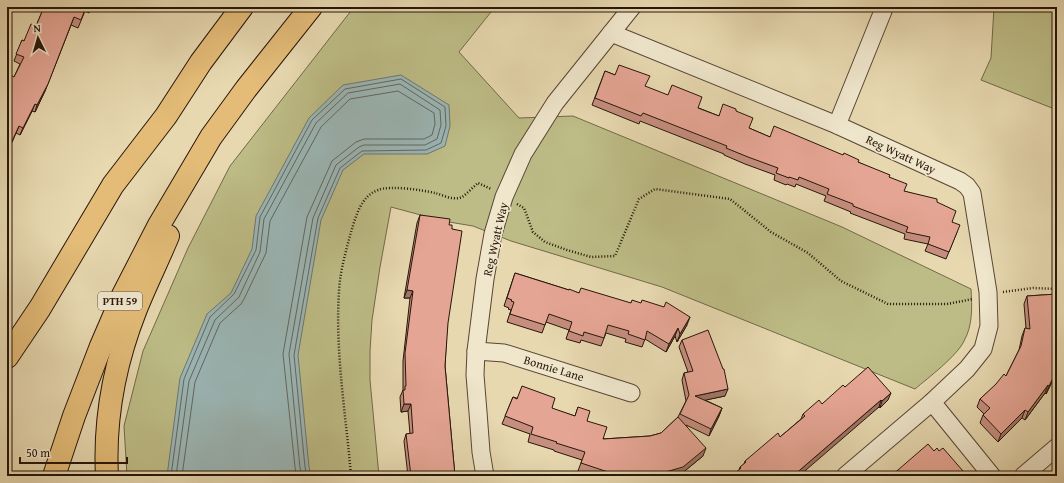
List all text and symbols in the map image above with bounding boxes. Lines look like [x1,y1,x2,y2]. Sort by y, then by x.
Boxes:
north arrow [18,18,58,58]
text: N [33,20,42,36]
street label: Reg Wyatt Way [863,130,939,178]
street label: Reg Wyatt Way [478,200,512,278]
road number: PTH 59 [98,292,142,310]
street label: Bonnie Lane [522,351,586,385]
scale bar [20,439,127,465]
text: 50 m [26,444,50,461]

